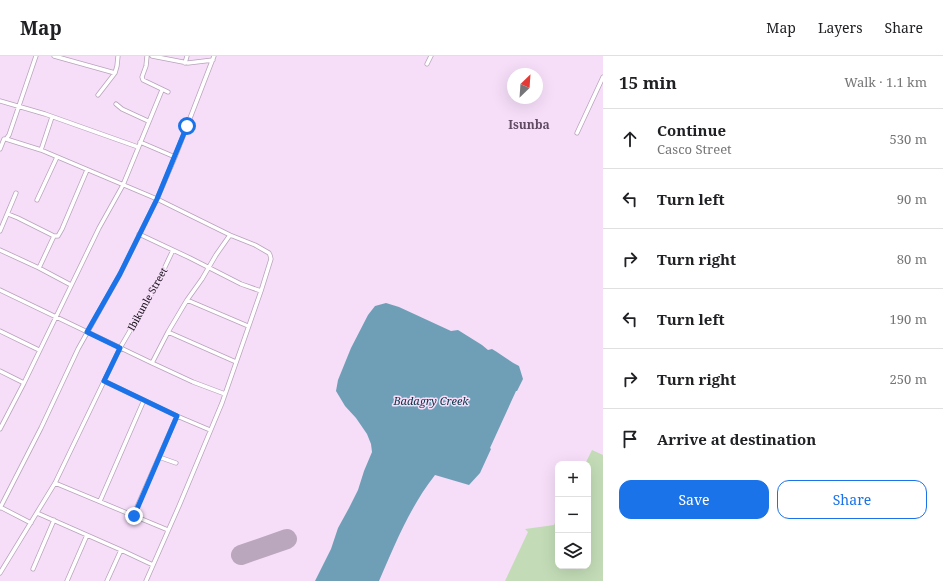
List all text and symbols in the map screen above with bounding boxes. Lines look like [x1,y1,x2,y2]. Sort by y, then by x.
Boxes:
text: Map [20,15,62,41]
text: Map [766,18,796,37]
text: Layers [818,18,863,37]
text: Share [885,18,923,37]
north arrow [507,68,543,104]
text: 15 min [619,71,677,94]
text: Walk · 1.1 km [844,73,927,91]
district label: Isunba [508,116,550,133]
route start [178,117,196,135]
text: Continue [657,120,726,140]
icon: ahead [619,128,641,150]
text: 530 m [890,130,927,148]
text: Casco Street [657,140,732,158]
icon: left [619,188,641,210]
text: Turn left [657,189,725,209]
text: 90 m [897,190,927,208]
icon: right [619,248,641,270]
text: Turn right [657,249,736,269]
text: 80 m [897,250,927,268]
street label: Ibikunle Street [124,264,170,333]
icon: left [619,308,641,330]
text: Turn left [657,309,725,329]
text: 190 m [890,310,927,328]
icon: right [619,368,641,390]
text: Turn right [657,369,736,389]
text: 250 m [890,370,927,388]
water label: Badagry Creek [392,393,469,408]
icon: arrive [619,428,641,450]
text: Arrive at destination [657,429,816,449]
map controls [555,461,591,569]
button: + [555,461,591,497]
button: Save [619,480,769,519]
button: Share [777,480,927,519]
button: − [555,497,591,533]
route end [125,507,143,525]
button: layers [555,533,591,569]

